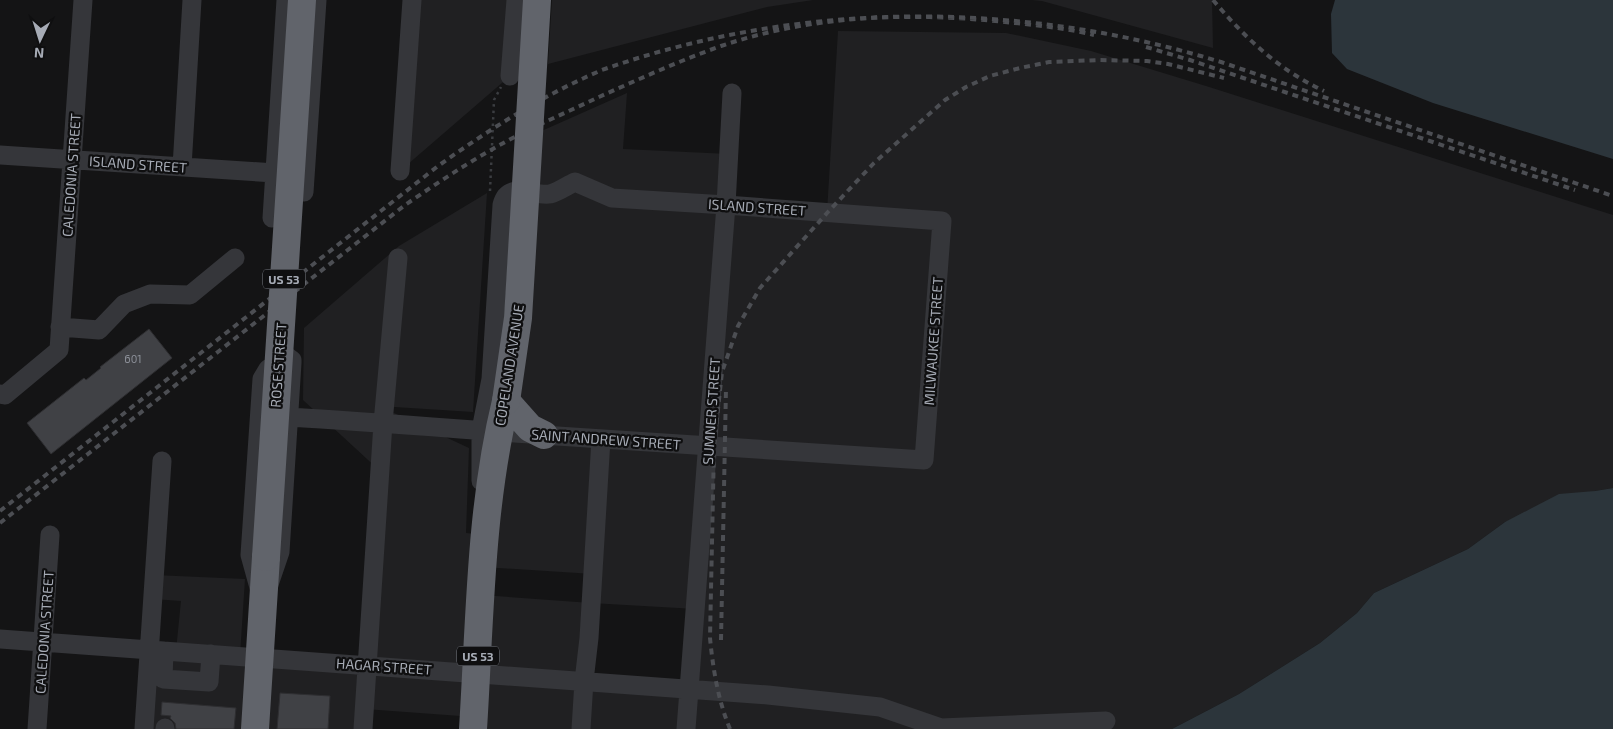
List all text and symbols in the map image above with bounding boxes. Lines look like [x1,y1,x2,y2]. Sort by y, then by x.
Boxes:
north arrow [15,15,65,65]
text: N [33,45,45,62]
street label: CALEDONIA STREET [58,113,84,237]
street label: ISLAND STREET [88,152,188,176]
street label: ISLAND STREET [707,195,807,219]
road number: US 53 [263,270,305,288]
street label: MILWAUKEE STREET [920,276,946,406]
street label: COPELAND AVENUE [491,303,527,427]
street label: ROSE STREET [267,322,289,408]
house number: 601 [124,352,142,365]
street label: SUMNER STREET [699,357,723,465]
street label: SAINT ANDREW STREET [531,425,681,453]
street label: CALEDONIA STREET [31,570,57,694]
road number: US 53 [457,646,499,666]
street label: HAGAR STREET [336,654,432,678]

